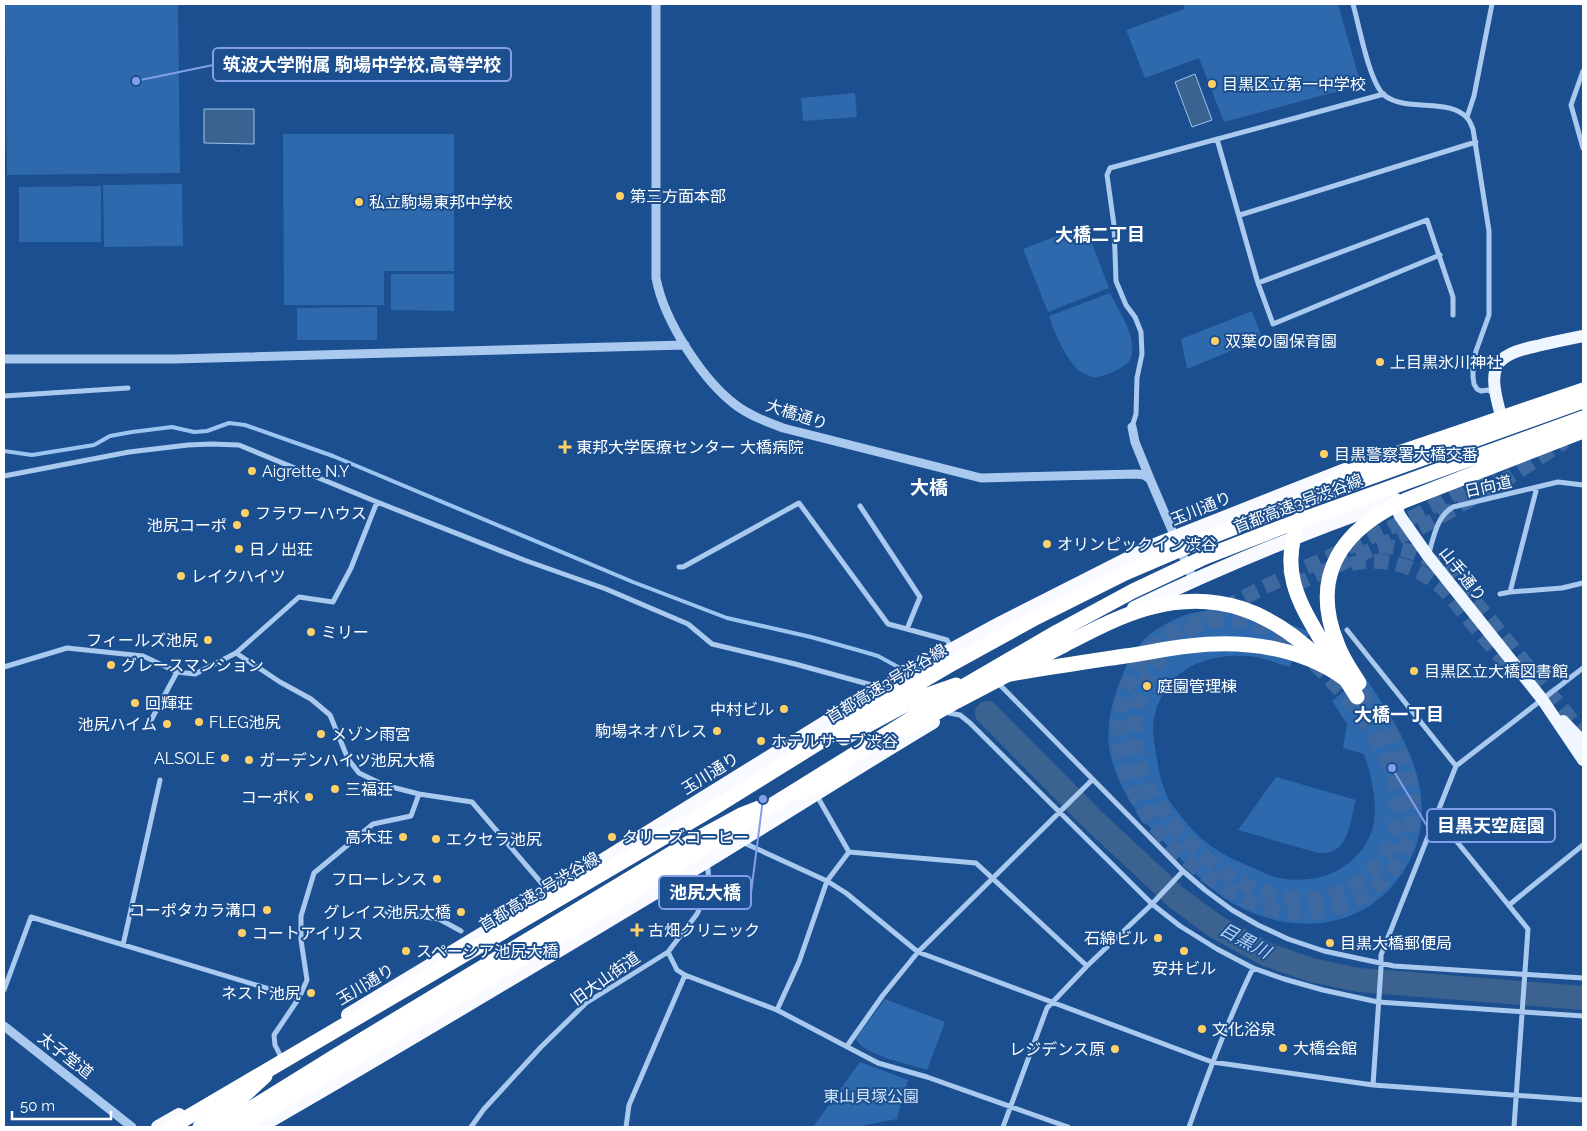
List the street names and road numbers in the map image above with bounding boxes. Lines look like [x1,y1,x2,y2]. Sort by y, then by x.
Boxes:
street label: 大橋通り [763,396,830,433]
street label: 首都高速3号渋谷線 [1231,470,1365,537]
street label: 日向道 [1463,472,1514,501]
street label: 玉川通り [1168,488,1234,529]
street label: 山手通り [1435,543,1490,605]
street label: 首都高速3号渋谷線 [823,640,950,727]
street label: 玉川通り [678,748,742,798]
street label: 首都高速3号渋谷線 [476,848,603,935]
street label: 旧大山街道 [567,948,644,1009]
street label: 玉川通り [333,960,398,1009]
street label: 太子堂道 [35,1028,97,1083]

